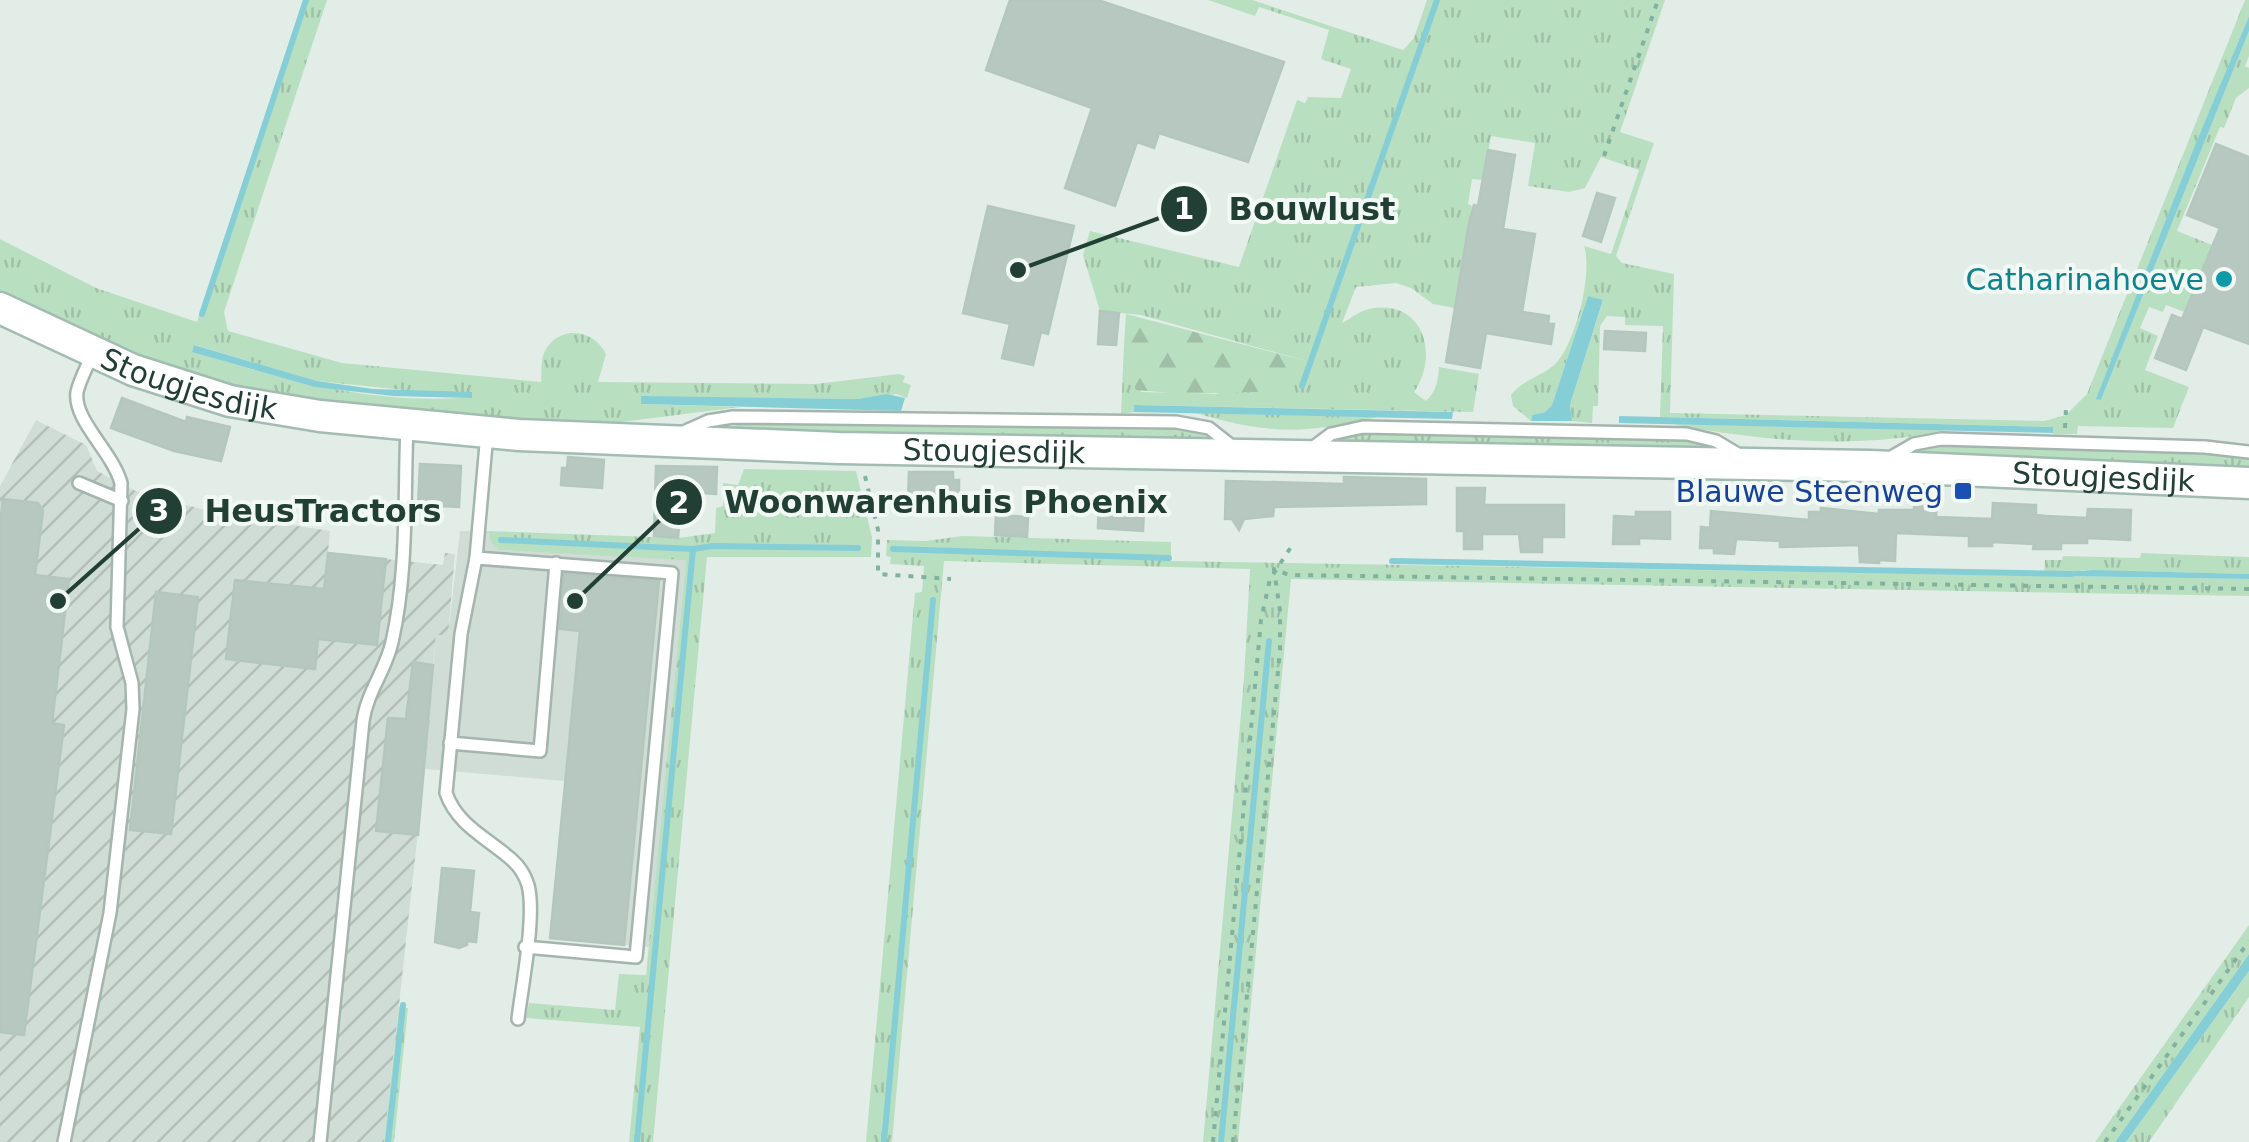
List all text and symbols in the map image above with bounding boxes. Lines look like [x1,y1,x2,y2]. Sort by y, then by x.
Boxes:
callout: Bouwlust [1159,178,1415,240]
text: Bouwlust [1229,190,1395,228]
text: 1 [1174,191,1194,226]
place label: Catharinahoeve [1965,262,2204,297]
marker: Catharinahoeve [2213,268,2235,290]
street label: Stougjesdijk [96,340,281,426]
street label: Stougjesdijk [902,432,1086,470]
street label: Stougjesdijk [2012,455,2196,498]
callout: Woonwarenhuis Phoenix [654,471,1187,533]
place label: Blauwe Steenweg [1675,474,1943,509]
callout: HeusTractors [134,480,461,542]
marker: Blauwe Steenweg [1952,480,1974,502]
text: Woonwarenhuis Phoenix [724,483,1168,521]
text: 2 [669,485,689,520]
text: HeusTractors [204,492,442,530]
text: 3 [149,493,169,528]

